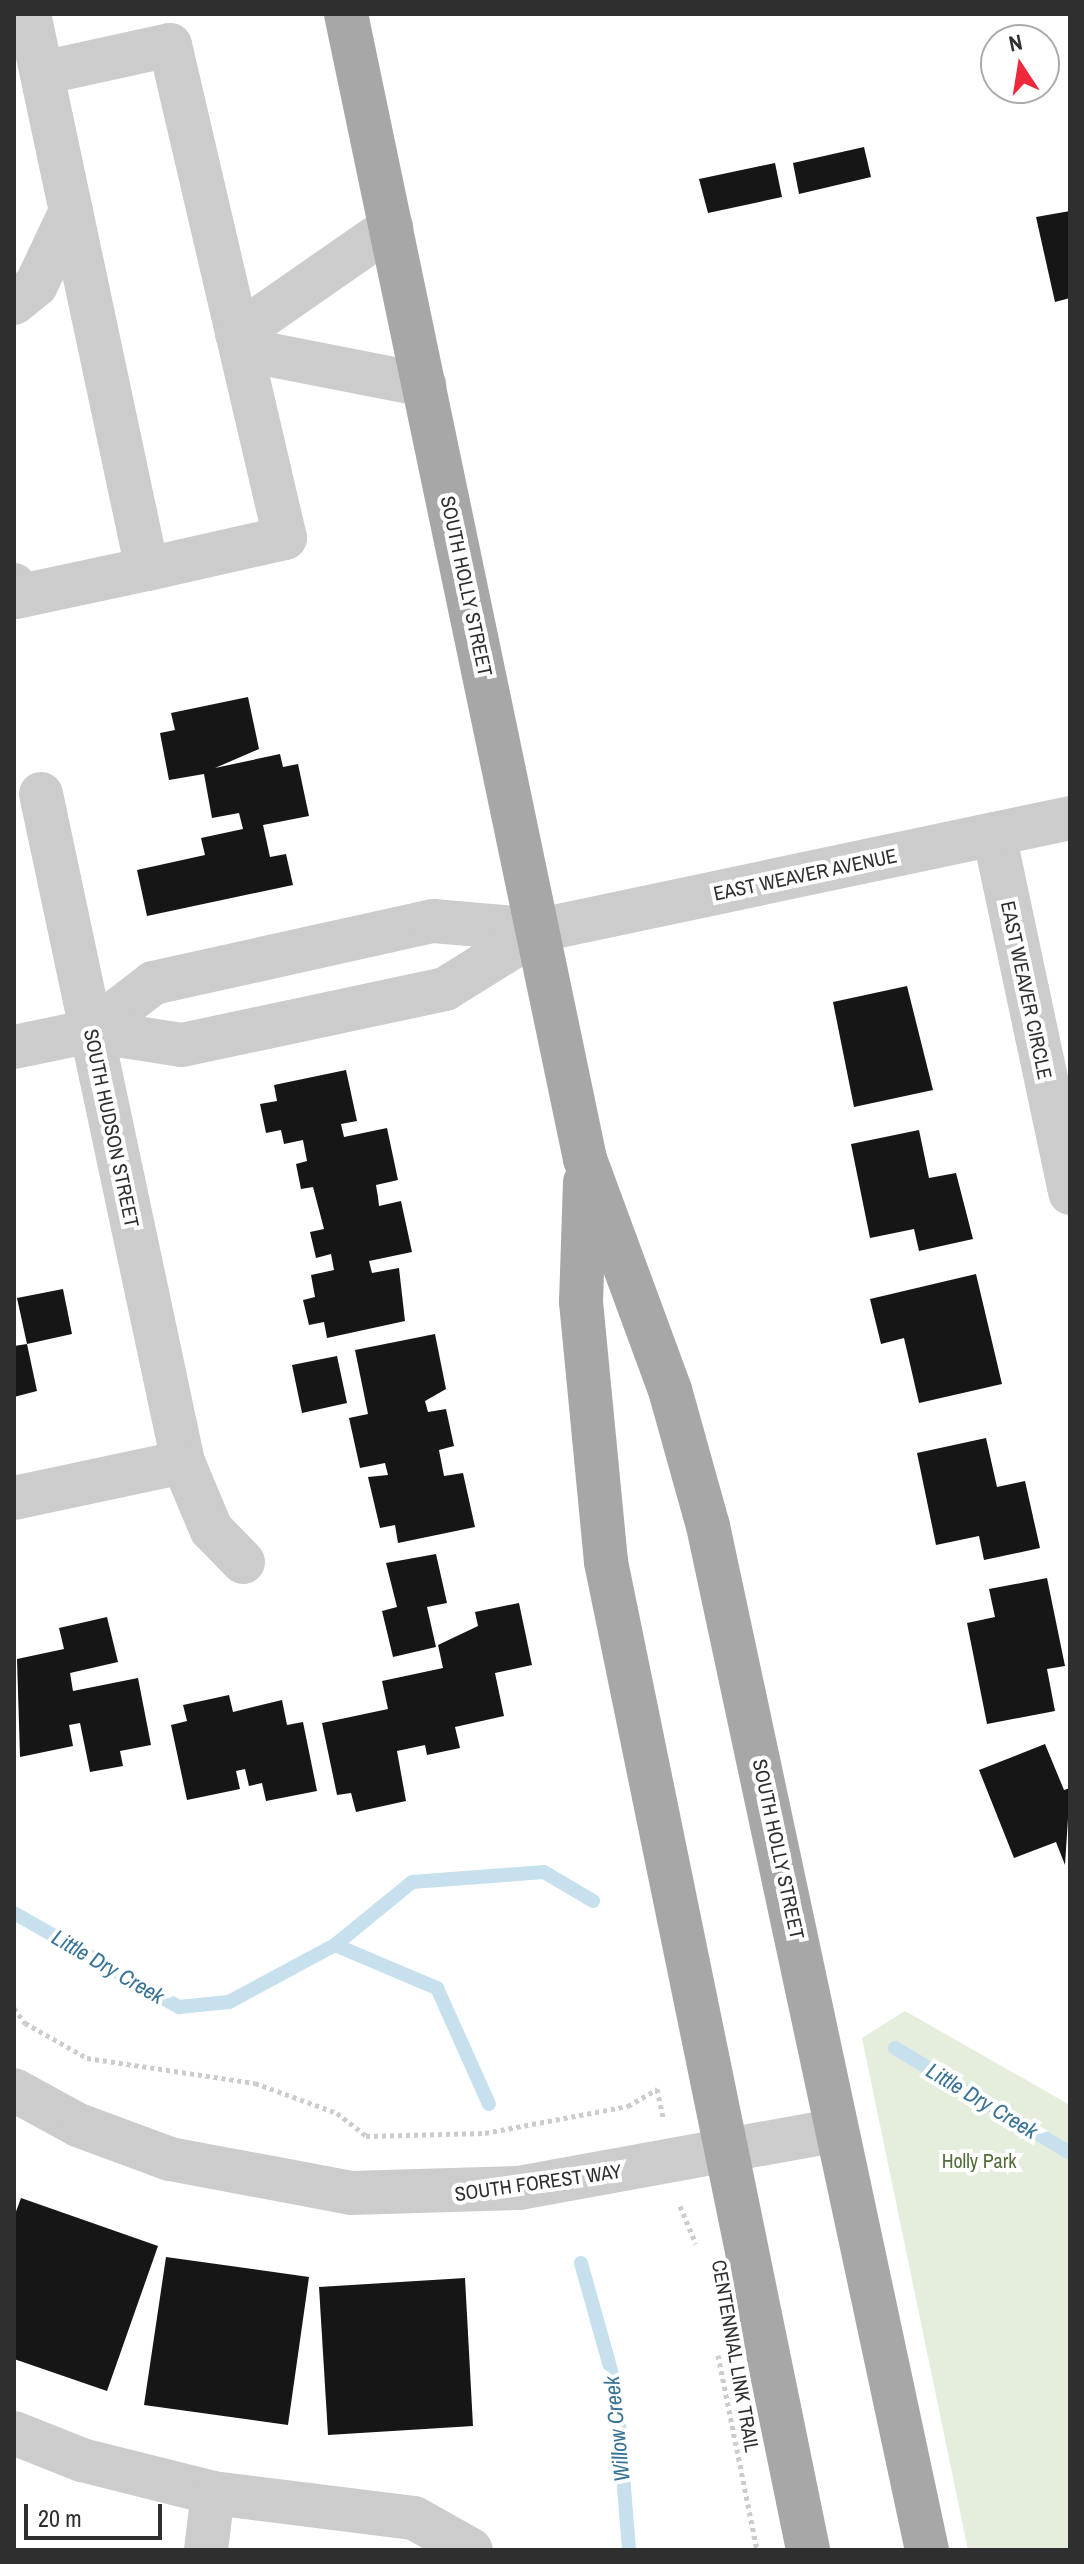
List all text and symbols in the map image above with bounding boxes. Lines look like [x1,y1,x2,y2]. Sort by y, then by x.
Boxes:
north arrow [980,24,1060,104]
text: N [1006,26,1025,59]
street label: SOUTH HOLLY STREET [436,494,498,678]
street label: EAST WEAVER AVENUE [711,843,899,905]
street label: EAST WEAVER CIRCLE [996,899,1058,1081]
street label: SOUTH HUDSON STREET [79,1027,145,1229]
street label: SOUTH HOLLY STREET [748,1757,810,1941]
water label: Little Dry Creek [47,1924,169,2010]
water label: Little Dry Creek [921,2057,1043,2145]
park label: Holly Park [942,2148,1016,2172]
street label: SOUTH FOREST WAY [453,2158,623,2206]
street label: CENTENNIAL LINK TRAIL [707,2257,765,2455]
water label: Willow Creek [598,2375,636,2483]
scale bar [28,2488,166,2538]
text: 20 m [38,2502,82,2534]

